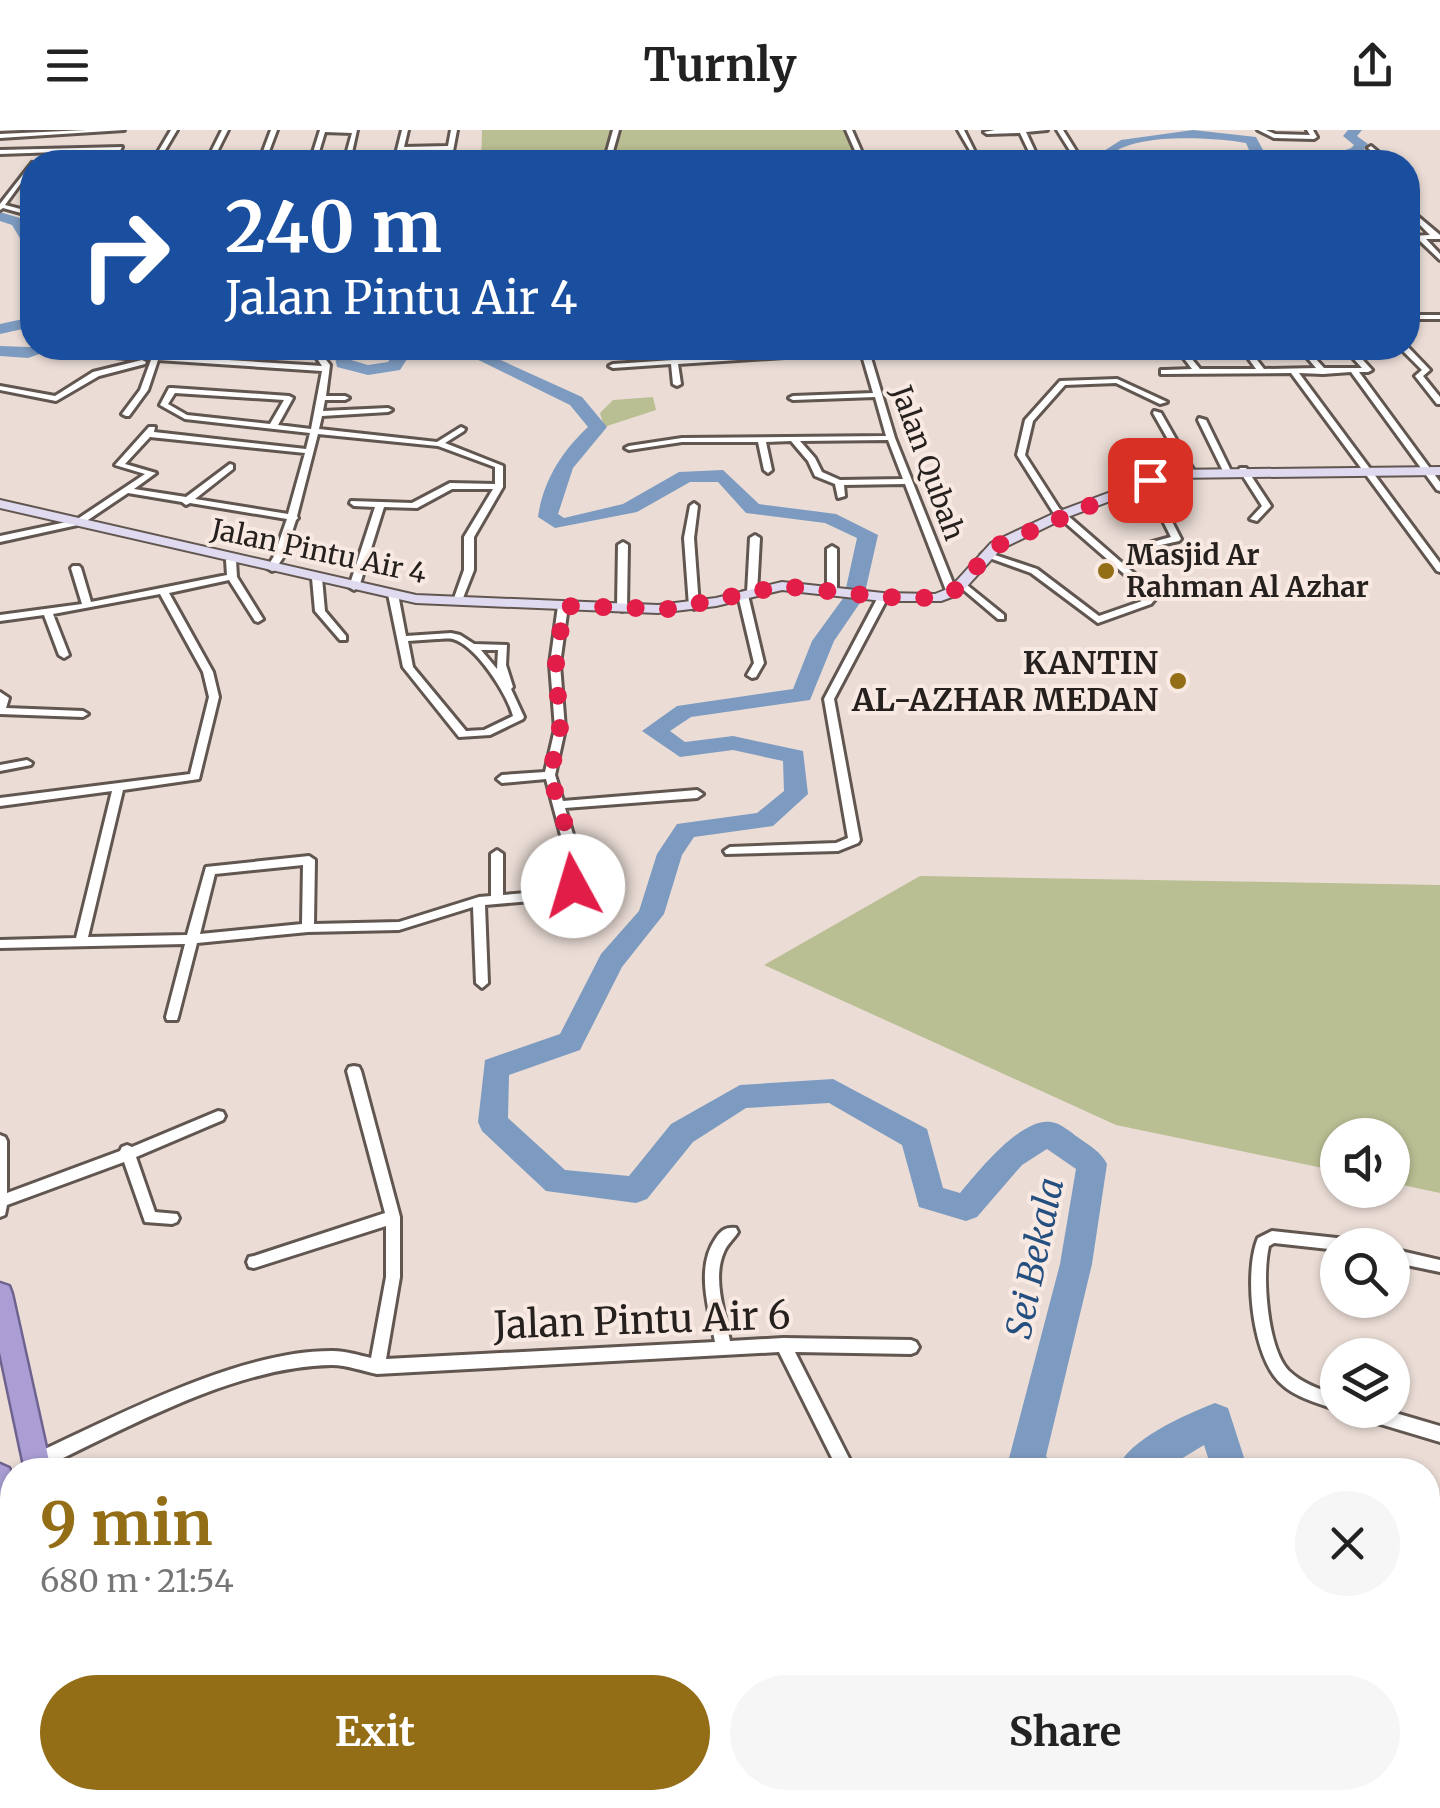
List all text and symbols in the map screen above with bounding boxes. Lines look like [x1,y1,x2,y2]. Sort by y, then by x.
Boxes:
text: Turnly [643,37,797,93]
icon: menu [40,38,95,93]
icon: share [1345,38,1400,93]
text: 240 m [225,183,442,271]
icon: right [60,190,190,320]
text: Jalan Pintu Air 4 [225,270,577,326]
street label: Jalan Qubah [883,380,973,545]
pin [1108,438,1193,523]
icon: arrive [1123,453,1178,508]
street label: Jalan Pintu Air 4 [207,510,430,591]
place label: Masjid Ar Rahman Al Azhar [1126,537,1369,605]
marker: Masjid Ar Rahman Al Azhar [1095,560,1117,582]
place label: KANTIN AL-AZHAR MEDAN [851,643,1158,720]
marker: KANTIN AL-AZHAR MEDAN [1167,670,1189,692]
position arrow [521,834,625,938]
map controls [1320,1118,1410,1428]
button: sound [1320,1118,1410,1208]
water label: Sei Bekala [997,1174,1073,1342]
button: search [1320,1228,1410,1318]
street label: Jalan Pintu Air 6 [492,1291,791,1349]
button: layers [1320,1338,1410,1428]
text: 9 min [40,1486,213,1561]
button: close [1295,1491,1400,1596]
text: 680 m · 21:54 [40,1561,234,1601]
button: Exit [40,1675,710,1790]
button: Share [730,1675,1400,1790]

